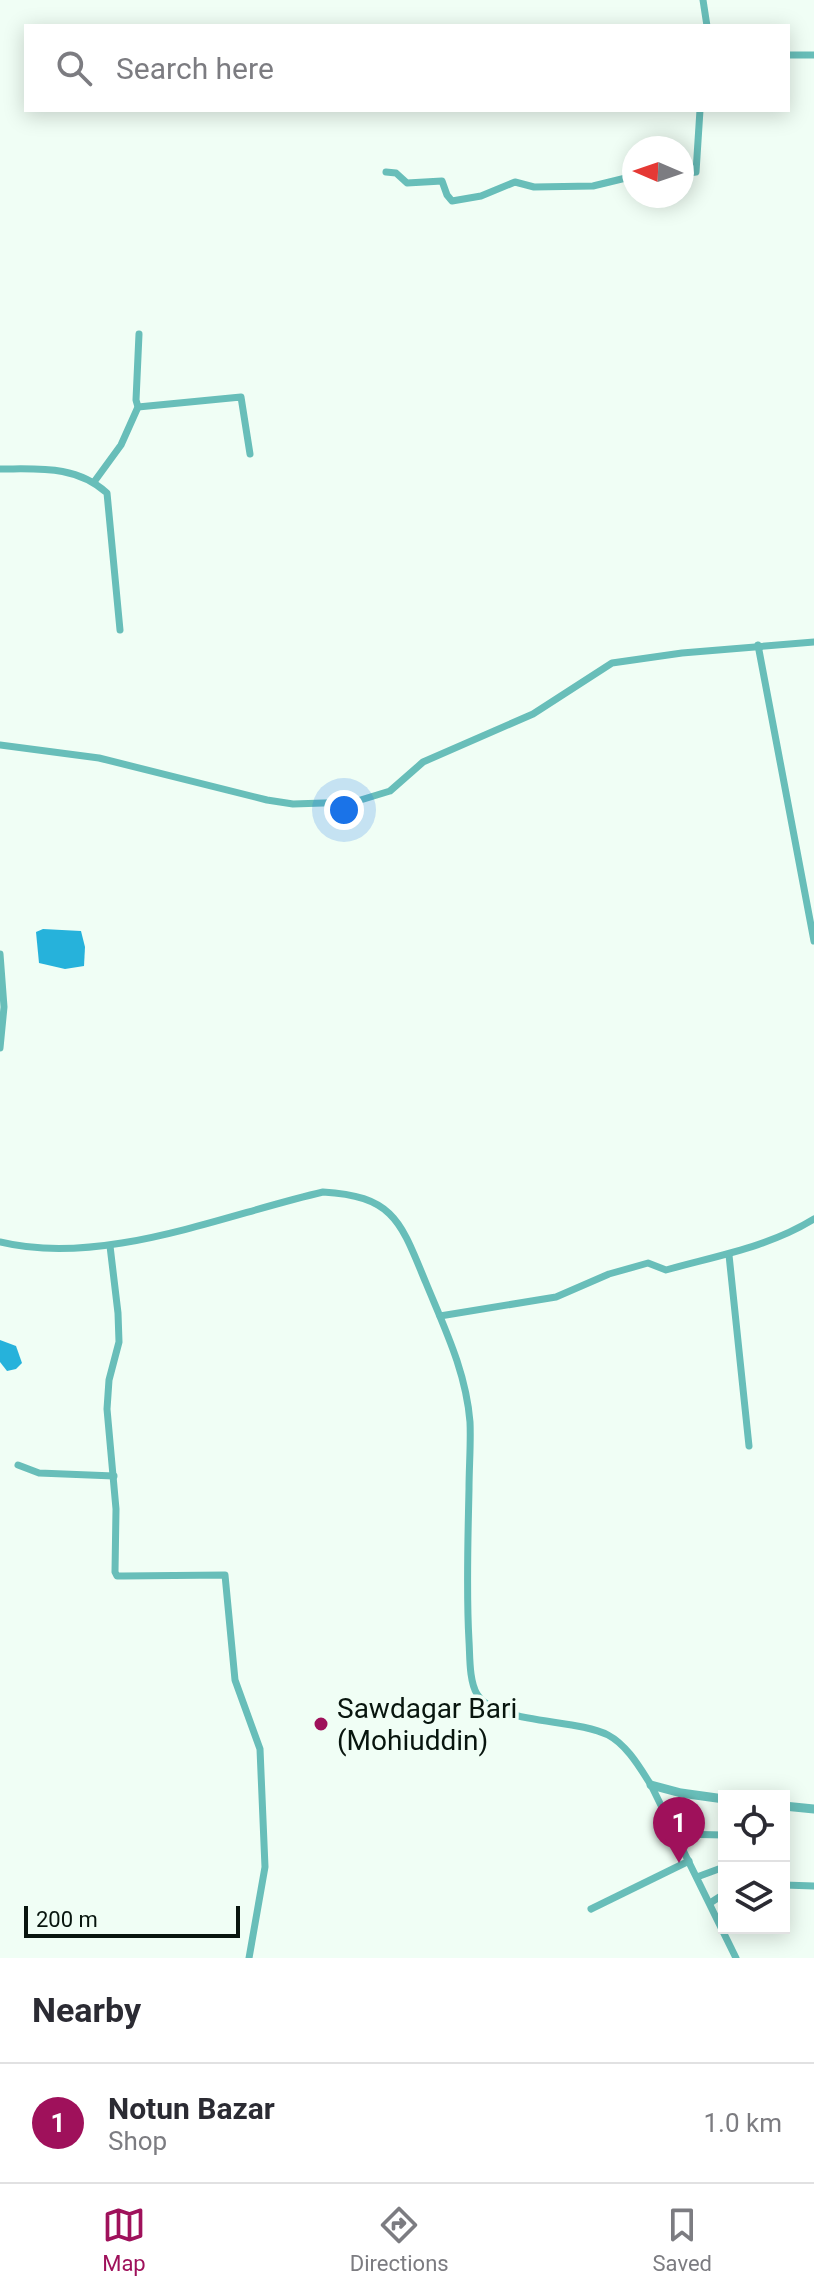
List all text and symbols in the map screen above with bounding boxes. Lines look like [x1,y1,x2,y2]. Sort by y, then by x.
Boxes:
search box [24,24,790,112]
icon: search [52,46,96,90]
text: Search here [116,51,274,86]
north arrow [622,136,694,208]
your location [324,790,364,830]
place label: Sawdagar Bari (Mohiuddin) [337,1692,517,1757]
marker: Sawdagar Bari (Mohiuddin) [312,1715,330,1733]
map controls [718,1790,790,1934]
button: locate [718,1790,790,1862]
pin: 1 [653,1797,705,1863]
button: layers [718,1862,790,1934]
scale bar [24,1902,240,1938]
text: 200 m [36,1907,98,1932]
text: Nearby [32,1990,141,2030]
text: Notun Bazar [108,2091,275,2126]
text: 1 [51,2108,65,2138]
text: 1.0 km [703,2108,782,2138]
text: Shop [108,2126,167,2156]
tab: Map [102,2203,146,2276]
tab: Directions [350,2203,449,2276]
tab: Saved [653,2203,712,2276]

